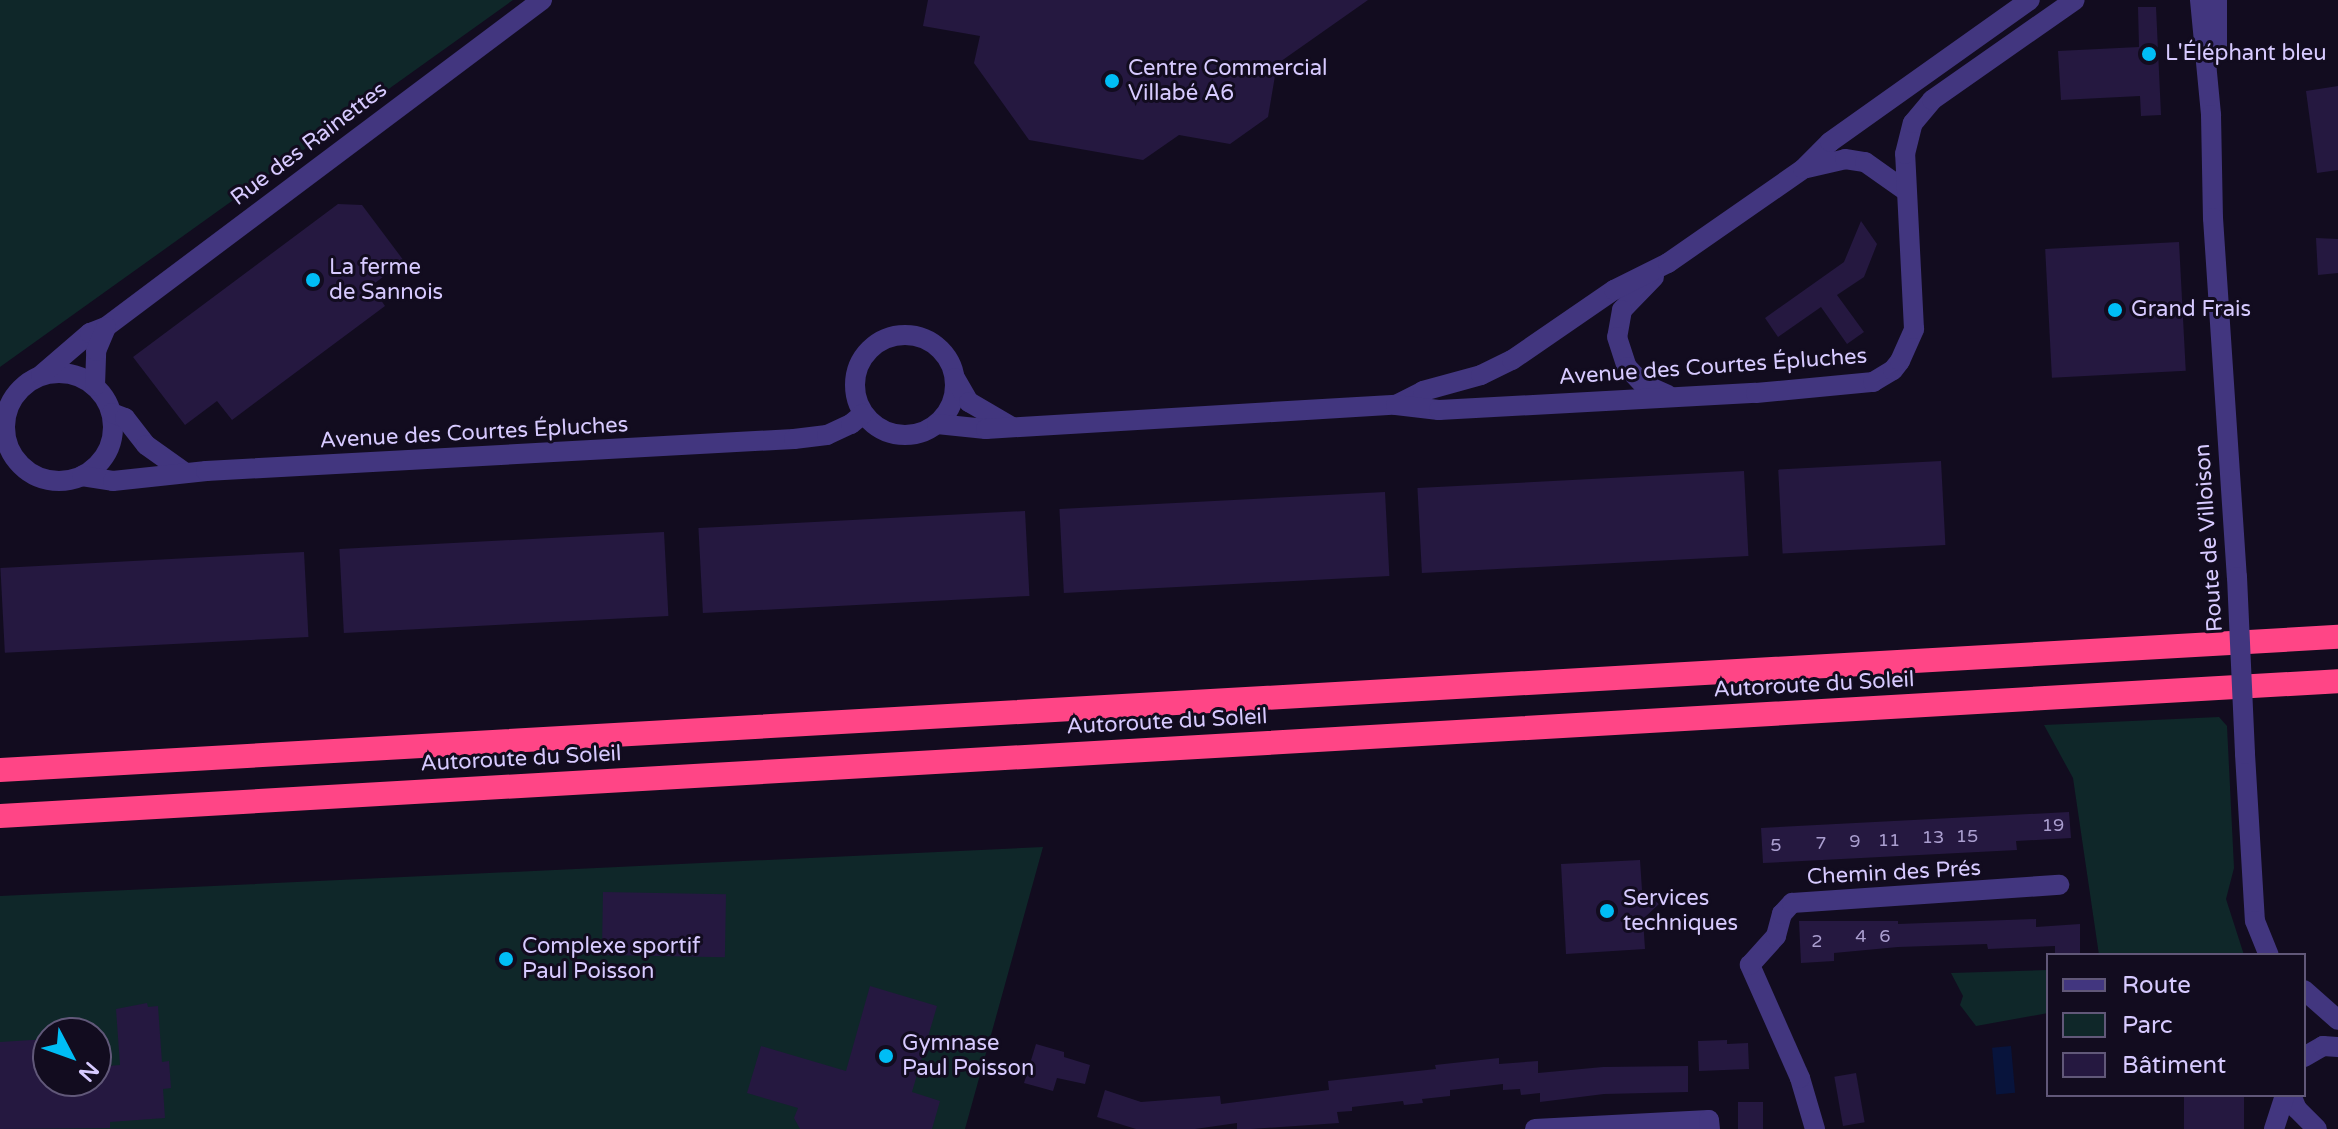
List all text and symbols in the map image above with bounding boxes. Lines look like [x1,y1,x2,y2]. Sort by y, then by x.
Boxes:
place label: L'Éléphant bleu [2165,41,2327,67]
marker: L'Éléphant bleu [2140,45,2158,63]
place label: Centre Commercial Villabé A6 [1128,55,1327,106]
marker: Centre Commercial Villabé A6 [1103,72,1121,90]
street label: Rue des Rainettes [226,77,392,211]
place label: La ferme de Sannois [329,254,443,306]
marker: La ferme de Sannois [304,271,322,289]
place label: Grand Frais [2131,297,2251,323]
marker: Grand Frais [2106,301,2124,319]
street label: Avenue des Courtes Épluches [1558,343,1868,391]
street label: Avenue des Courtes Épluches [319,412,629,454]
street label: Route de Villoison [2189,443,2229,633]
street label: Autoroute du Soleil [1713,667,1915,703]
street label: Autoroute du Soleil [1066,704,1268,740]
street label: Autoroute du Soleil [420,741,622,777]
house number: 19 [2042,814,2064,836]
house number: 15 [1956,825,1978,847]
house number: 13 [1922,826,1944,848]
house number: 11 [1878,829,1900,851]
house number: 9 [1849,830,1861,852]
house number: 7 [1815,832,1827,854]
house number: 5 [1770,834,1782,856]
street label: Chemin des Prés [1806,855,1982,891]
place label: Services techniques [1623,885,1738,936]
marker: Services techniques [1598,902,1616,920]
house number: 4 [1855,925,1867,947]
house number: 6 [1879,925,1891,947]
house number: 2 [1811,930,1823,952]
place label: Complexe sportif Paul Poisson [522,933,701,984]
marker: Complexe sportif Paul Poisson [497,950,515,968]
legend [2046,953,2306,1097]
text: Route [2122,971,2191,1000]
text: Parc [2122,1011,2173,1040]
north arrow [32,1017,112,1097]
place label: Gymnase Paul Poisson [902,1030,1034,1082]
marker: Gymnase Paul Poisson [877,1047,895,1065]
text: Bâtiment [2122,1051,2226,1080]
text: N [73,1056,104,1087]

